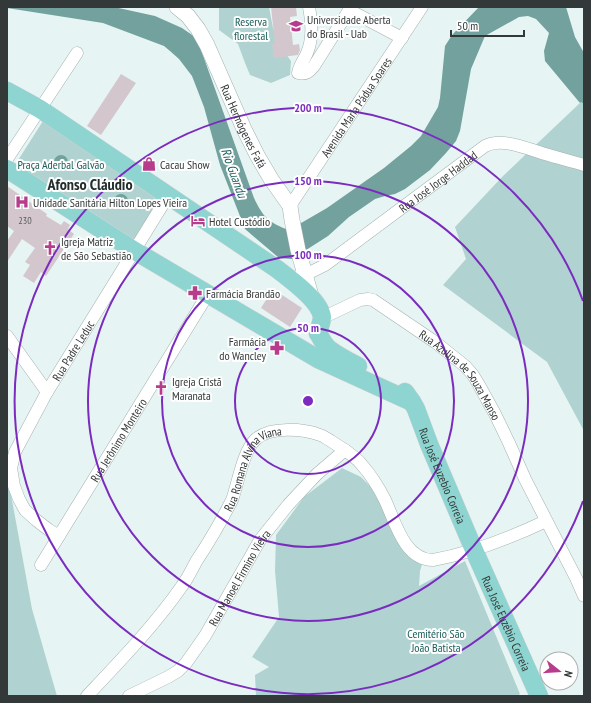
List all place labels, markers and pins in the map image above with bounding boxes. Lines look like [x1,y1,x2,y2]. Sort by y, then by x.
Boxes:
place label: Universidade Aberta do Brasil - Uab [307,12,391,41]
school or university icon: Universidade Aberta do Brasil - Uab [288,18,304,34]
shop icon: Cacau Show [141,156,157,172]
place label: Cacau Show [160,157,210,172]
hospital icon: Unidade Sanitária Hilton Lopes Vieira [14,194,30,210]
place label: Unidade Sanitária Hilton Lopes Vieira [33,195,187,210]
hotel icon: Hotel Custódio [190,213,206,229]
place label: Hotel Custódio [209,214,270,229]
place label: Igreja Matriz de São Sebastião [61,234,131,263]
church icon: Igreja Matriz de São Sebastião [42,240,58,256]
pharmacy icon: Farmácia Brandão [187,285,203,301]
place label: Farmácia Brandão [206,286,280,301]
place label: Farmácia do Wancley [219,334,266,363]
pharmacy icon: Farmácia do Wancley [269,340,285,356]
place label: Igreja Cristã Maranata [172,374,222,403]
church icon: Igreja Cristã Maranata [153,380,169,396]
centre of rings [301,394,315,408]

